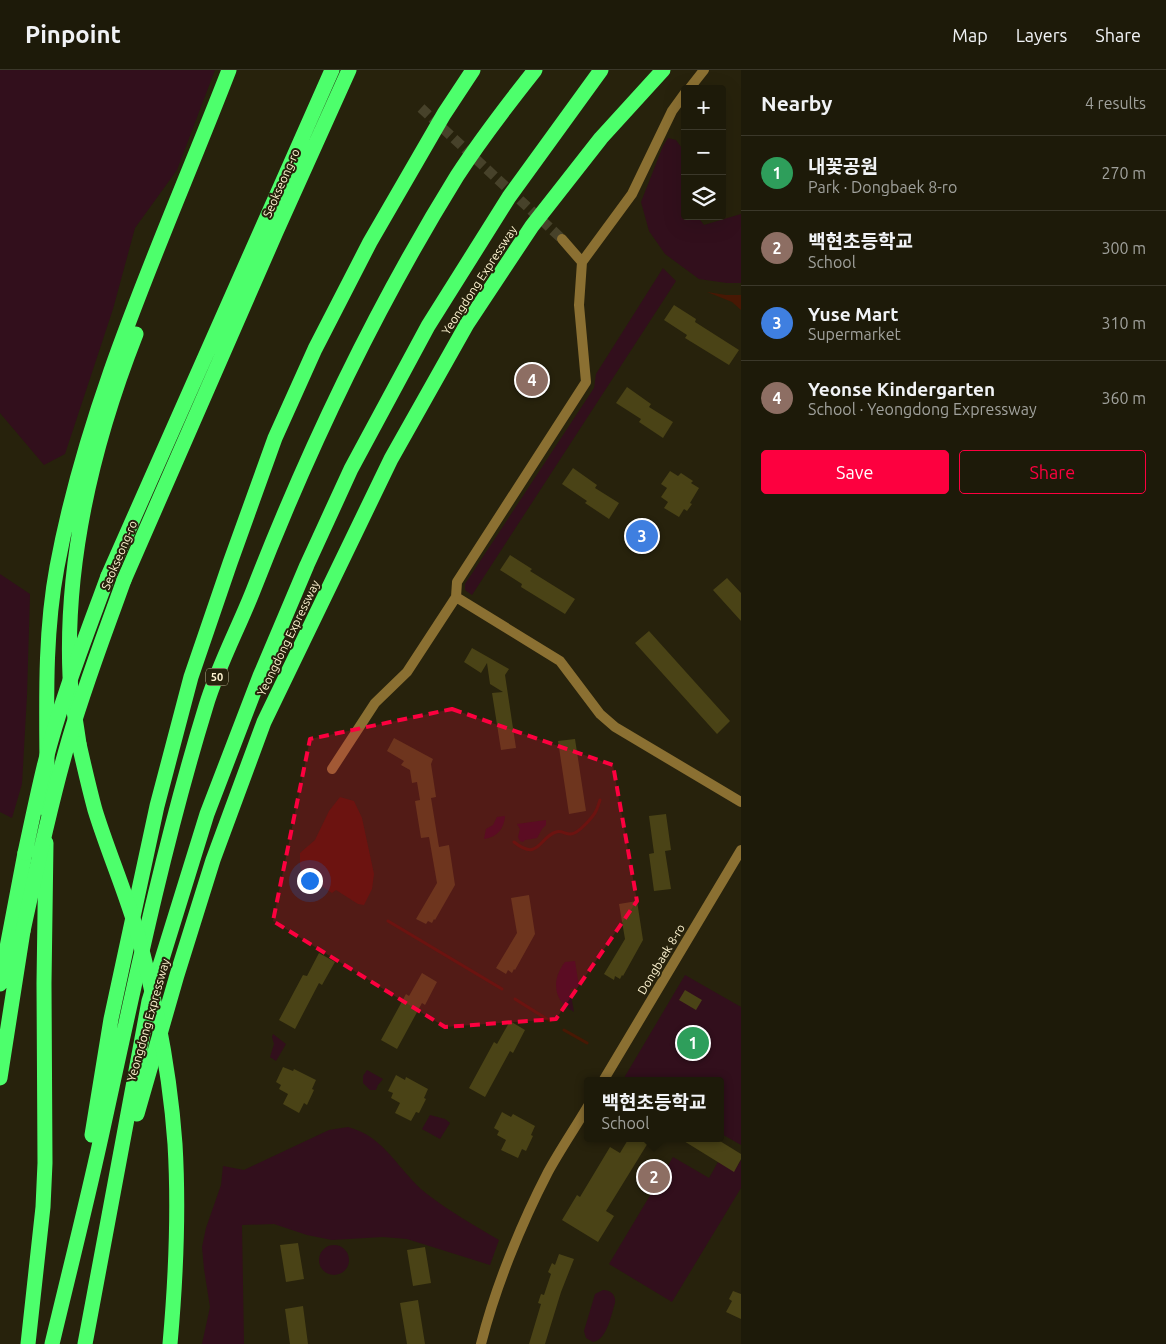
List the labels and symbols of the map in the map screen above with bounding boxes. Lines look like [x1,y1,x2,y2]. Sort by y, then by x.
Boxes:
street label: Seokseong-ro [260,147,302,219]
street label: Yeongdong Expressway [439,223,519,337]
pin: 4 [516,361,548,399]
pin: 3 [626,517,658,555]
street label: Seokseong-ro [99,519,139,591]
street label: Yeongdong Expressway [254,578,322,698]
road number: 50 [206,668,228,686]
your location [297,868,323,894]
street label: Dongbaek 8-ro [635,922,687,996]
street label: Yeongdong Expressway [124,957,172,1083]
pin: 1 [677,1024,709,1062]
pin: 2 [638,1158,670,1196]

